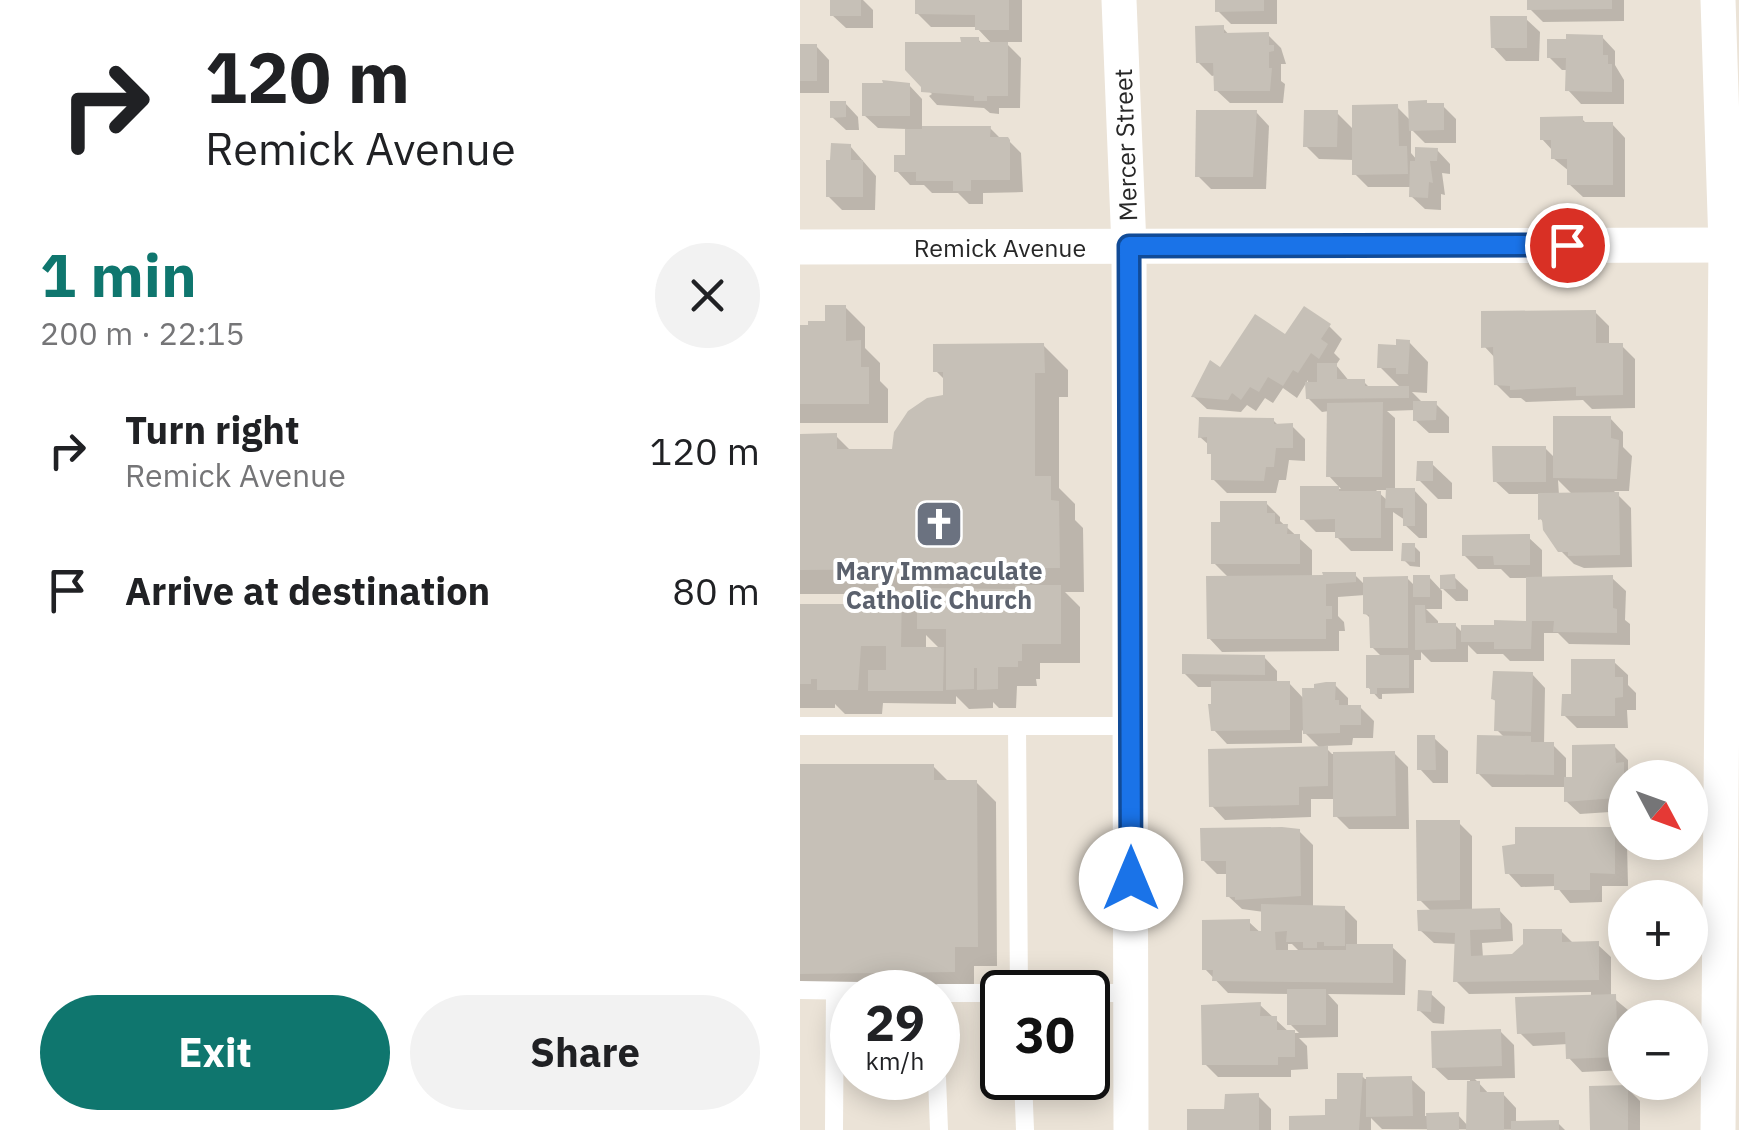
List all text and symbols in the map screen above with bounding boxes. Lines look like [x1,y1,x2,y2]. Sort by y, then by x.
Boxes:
text: 120 m [205,31,410,122]
icon: right [40,40,170,170]
street label: Mercer Street [1106,68,1144,222]
text: Remick Avenue [205,119,516,177]
pin [1525,203,1610,288]
icon: arrive [1540,218,1595,273]
street label: Remick Avenue [914,231,1086,264]
text: 1 min [40,235,197,314]
button: close [655,243,760,348]
text: 200 m · 22:15 [40,312,245,354]
text: Turn right [125,405,300,454]
icon: right [40,423,95,478]
text: 120 m [649,426,760,475]
text: Remick Avenue [125,454,346,496]
church icon: Mary Immaculate Catholic Church [913,498,965,550]
place label: Mary Immaculate Catholic Church [836,554,1042,616]
icon: arrive [40,563,95,618]
text: Arrive at destination [125,566,490,615]
text: 80 m [672,566,760,615]
north arrow [1608,760,1708,860]
map controls [1608,760,1708,1100]
position arrow [1079,827,1183,931]
button: + [1608,880,1708,980]
speed limit sign: 30 [980,970,1110,1100]
text: 29 [865,990,925,1055]
button: Exit [40,995,390,1110]
button: Share [410,995,760,1110]
button: − [1608,1000,1708,1100]
text: km/h [866,1044,924,1077]

